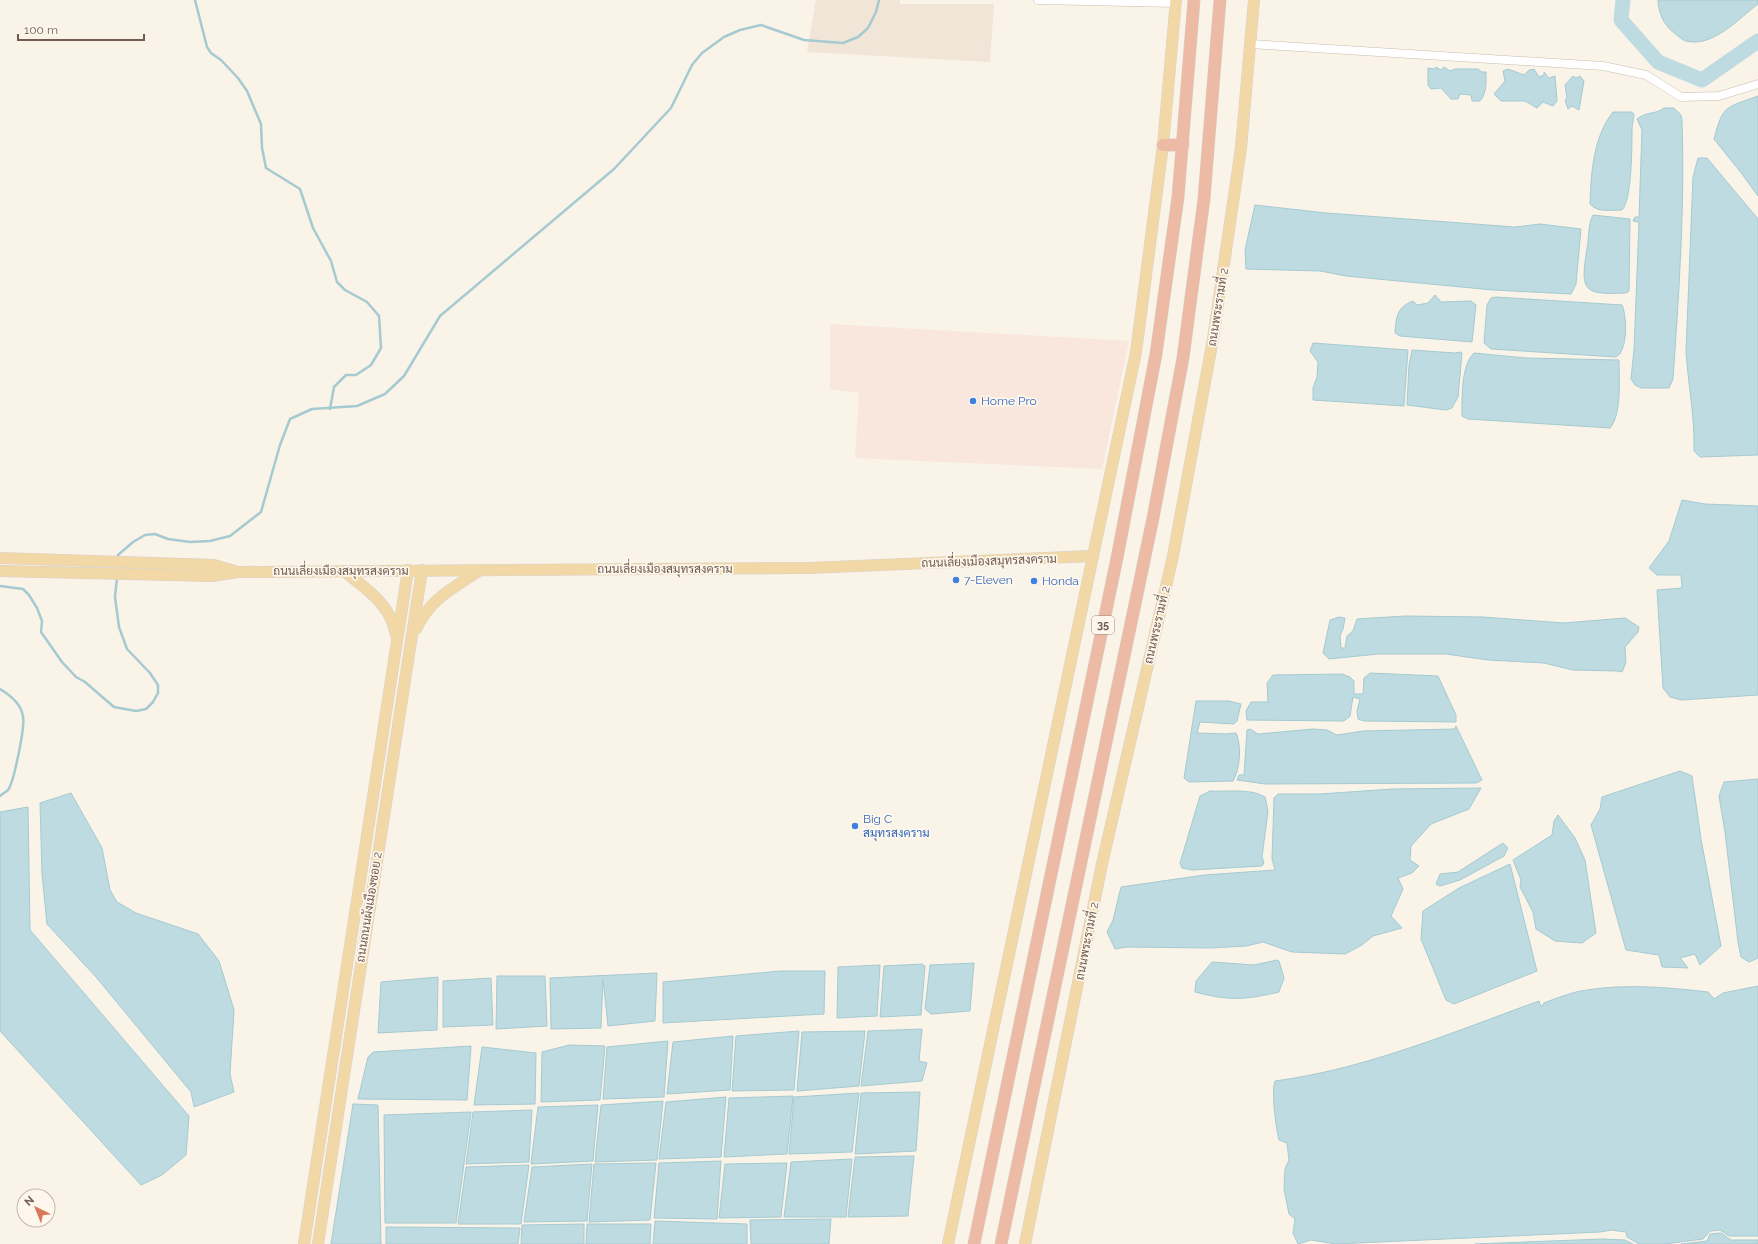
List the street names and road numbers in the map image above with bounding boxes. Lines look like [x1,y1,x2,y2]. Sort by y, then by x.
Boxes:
street label: ถนนพระรามที่ 2 [1201,266,1231,347]
street label: ถนนเลี่ยงเมืองสมุทรสงคราม [921,548,1057,572]
street label: ถนนเลี่ยงเมืองสมุทรสงคราม [597,558,733,578]
street label: ถนนเลี่ยงเมืองสมุทรสงคราม [273,560,409,580]
street label: ถนนพระรามที่ 2 [1137,584,1173,665]
road number: 35 [1092,616,1114,634]
street label: ถนนถนนผังเมืองซอย 2 [353,851,385,963]
street label: ถนนพระรามที่ 2 [1069,900,1101,981]

